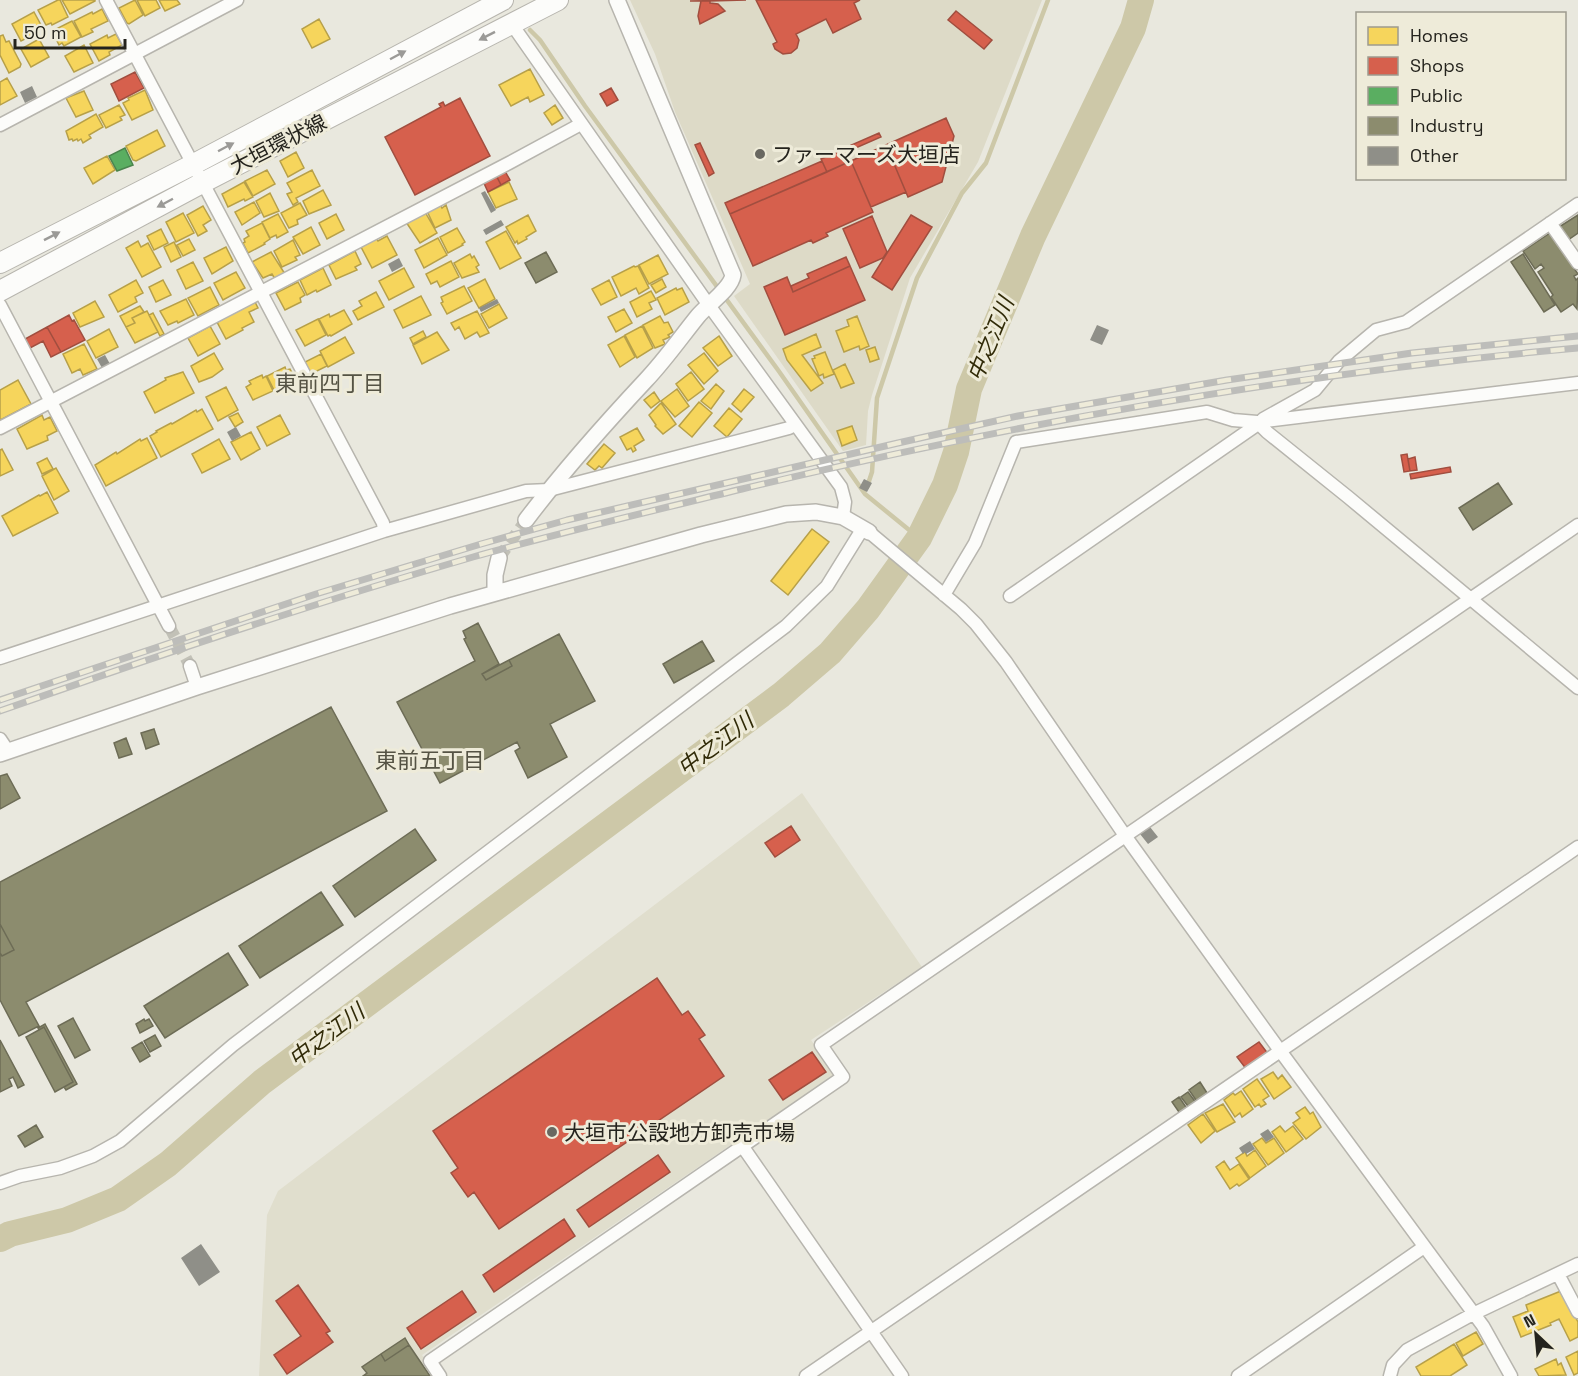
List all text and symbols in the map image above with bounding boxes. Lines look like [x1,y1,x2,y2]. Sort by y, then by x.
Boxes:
scale bar [15,12,124,50]
legend [1356,12,1566,180]
text: 50 m [24,21,66,44]
text: Homes [1410,24,1469,47]
one-way arrow [478,31,495,41]
one-way arrow [389,50,406,60]
text: Shops [1410,54,1464,77]
text: Public [1410,84,1463,107]
street label: 大垣環状線 [225,108,331,180]
text: Industry [1410,114,1483,137]
place label: ファーマーズ大垣店 [772,141,960,168]
one-way arrow [217,142,234,152]
text: Other [1410,144,1459,167]
marker: ファーマーズ大垣店 [753,147,767,161]
one-way arrow [156,198,173,208]
one-way arrow [44,231,61,241]
water label: 中之江川 [961,291,1020,385]
district label: 東前四丁目 [275,369,385,397]
water label: 中之江川 [671,705,760,782]
district label: 東前五丁目 [375,746,485,774]
water label: 中之江川 [282,996,371,1073]
place label: 大垣市公設地方卸売市場 [564,1119,795,1146]
marker: 大垣市公設地方卸売市場 [545,1125,559,1139]
north arrow [1506,1304,1566,1364]
text: N [1520,1309,1539,1333]

